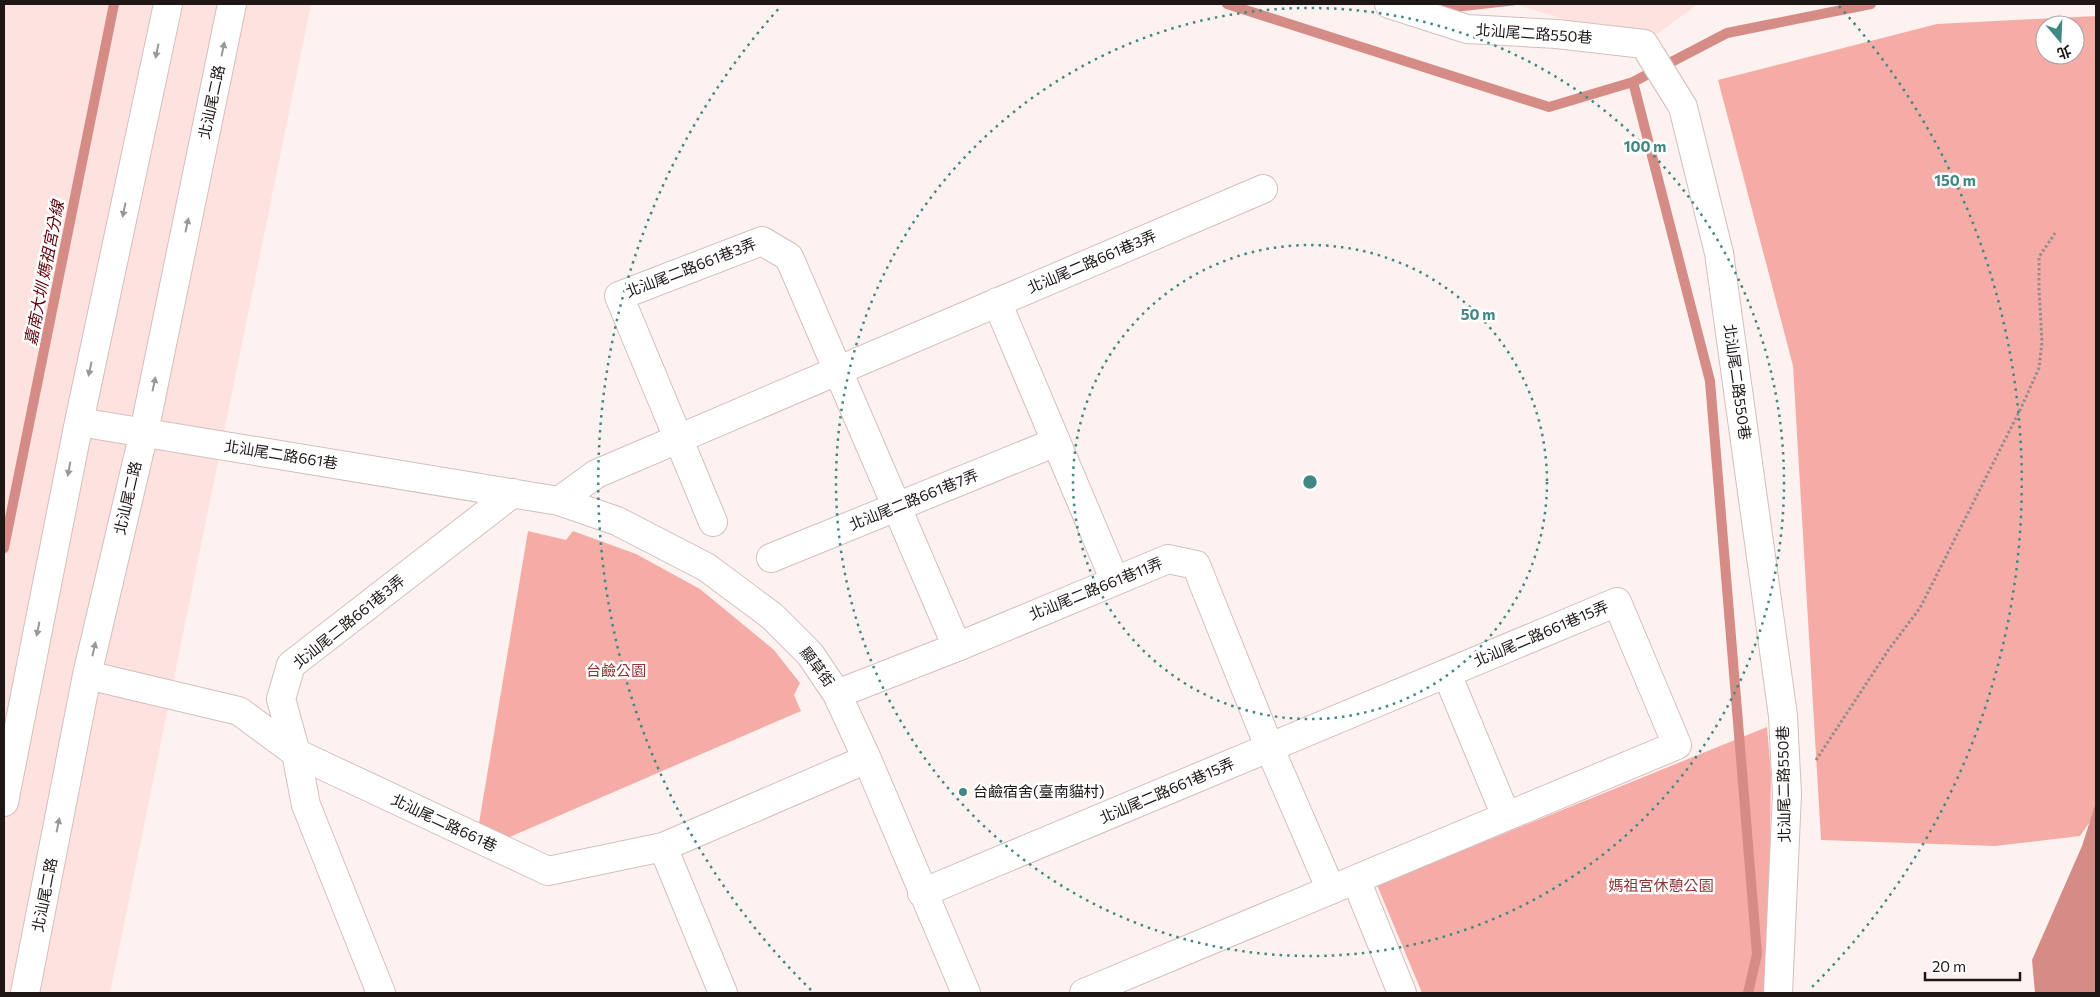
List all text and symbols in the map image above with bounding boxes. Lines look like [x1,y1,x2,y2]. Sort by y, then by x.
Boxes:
north arrow [2035,15,2085,65]
street label: 北汕尾二路550巷 [1475,20,1593,46]
one-way arrow [219,41,227,56]
text: 北 [2055,42,2074,63]
one-way arrow [153,44,161,60]
street label: 北汕尾二路 [194,63,228,140]
text: 100 m [1624,137,1666,155]
text: 150 m [1934,171,1976,189]
water label: 嘉南大圳 媽祖宮分線 [20,197,67,347]
one-way arrow [119,203,127,219]
one-way arrow [183,217,191,233]
street label: 北汕尾二路661巷3弄 [1024,226,1159,296]
street label: 北汕尾二路661巷3弄 [623,234,758,300]
text: 50 m [1461,305,1495,323]
street label: 北汕尾二路550巷 [1721,323,1755,441]
one-way arrow [86,362,94,377]
one-way arrow [150,376,158,392]
street label: 北汕尾二路661巷 [223,436,339,472]
street label: 北汕尾二路 [110,459,144,536]
one-way arrow [65,462,73,477]
street label: 北汕尾二路661巷7弄 [846,465,981,533]
centre of rings [1301,473,1319,491]
street label: 北汕尾二路661巷11弄 [1026,553,1165,623]
street label: 北汕尾二路661巷3弄 [289,571,408,672]
street label: 北汕尾二路661巷15弄 [1471,597,1611,670]
one-way arrow [33,621,41,637]
one-way arrow [90,641,98,656]
street label: 顯草街 [797,643,839,690]
park label: 台鹼公園 [586,661,646,679]
street label: 北汕尾二路550巷 [1773,725,1793,843]
street label: 北汕尾二路661巷15弄 [1097,754,1237,827]
place label: 台鹼宿舍(臺南貓村) [973,782,1105,800]
marker: 台鹼宿舍(臺南貓村) [957,786,969,798]
street label: 北汕尾二路661巷 [389,790,500,854]
one-way arrow [55,817,63,833]
street label: 北汕尾二路 [28,856,60,933]
park label: 媽祖宮休憩公園 [1608,876,1714,894]
scale bar [1925,950,2020,982]
text: 20 m [1932,957,1966,975]

